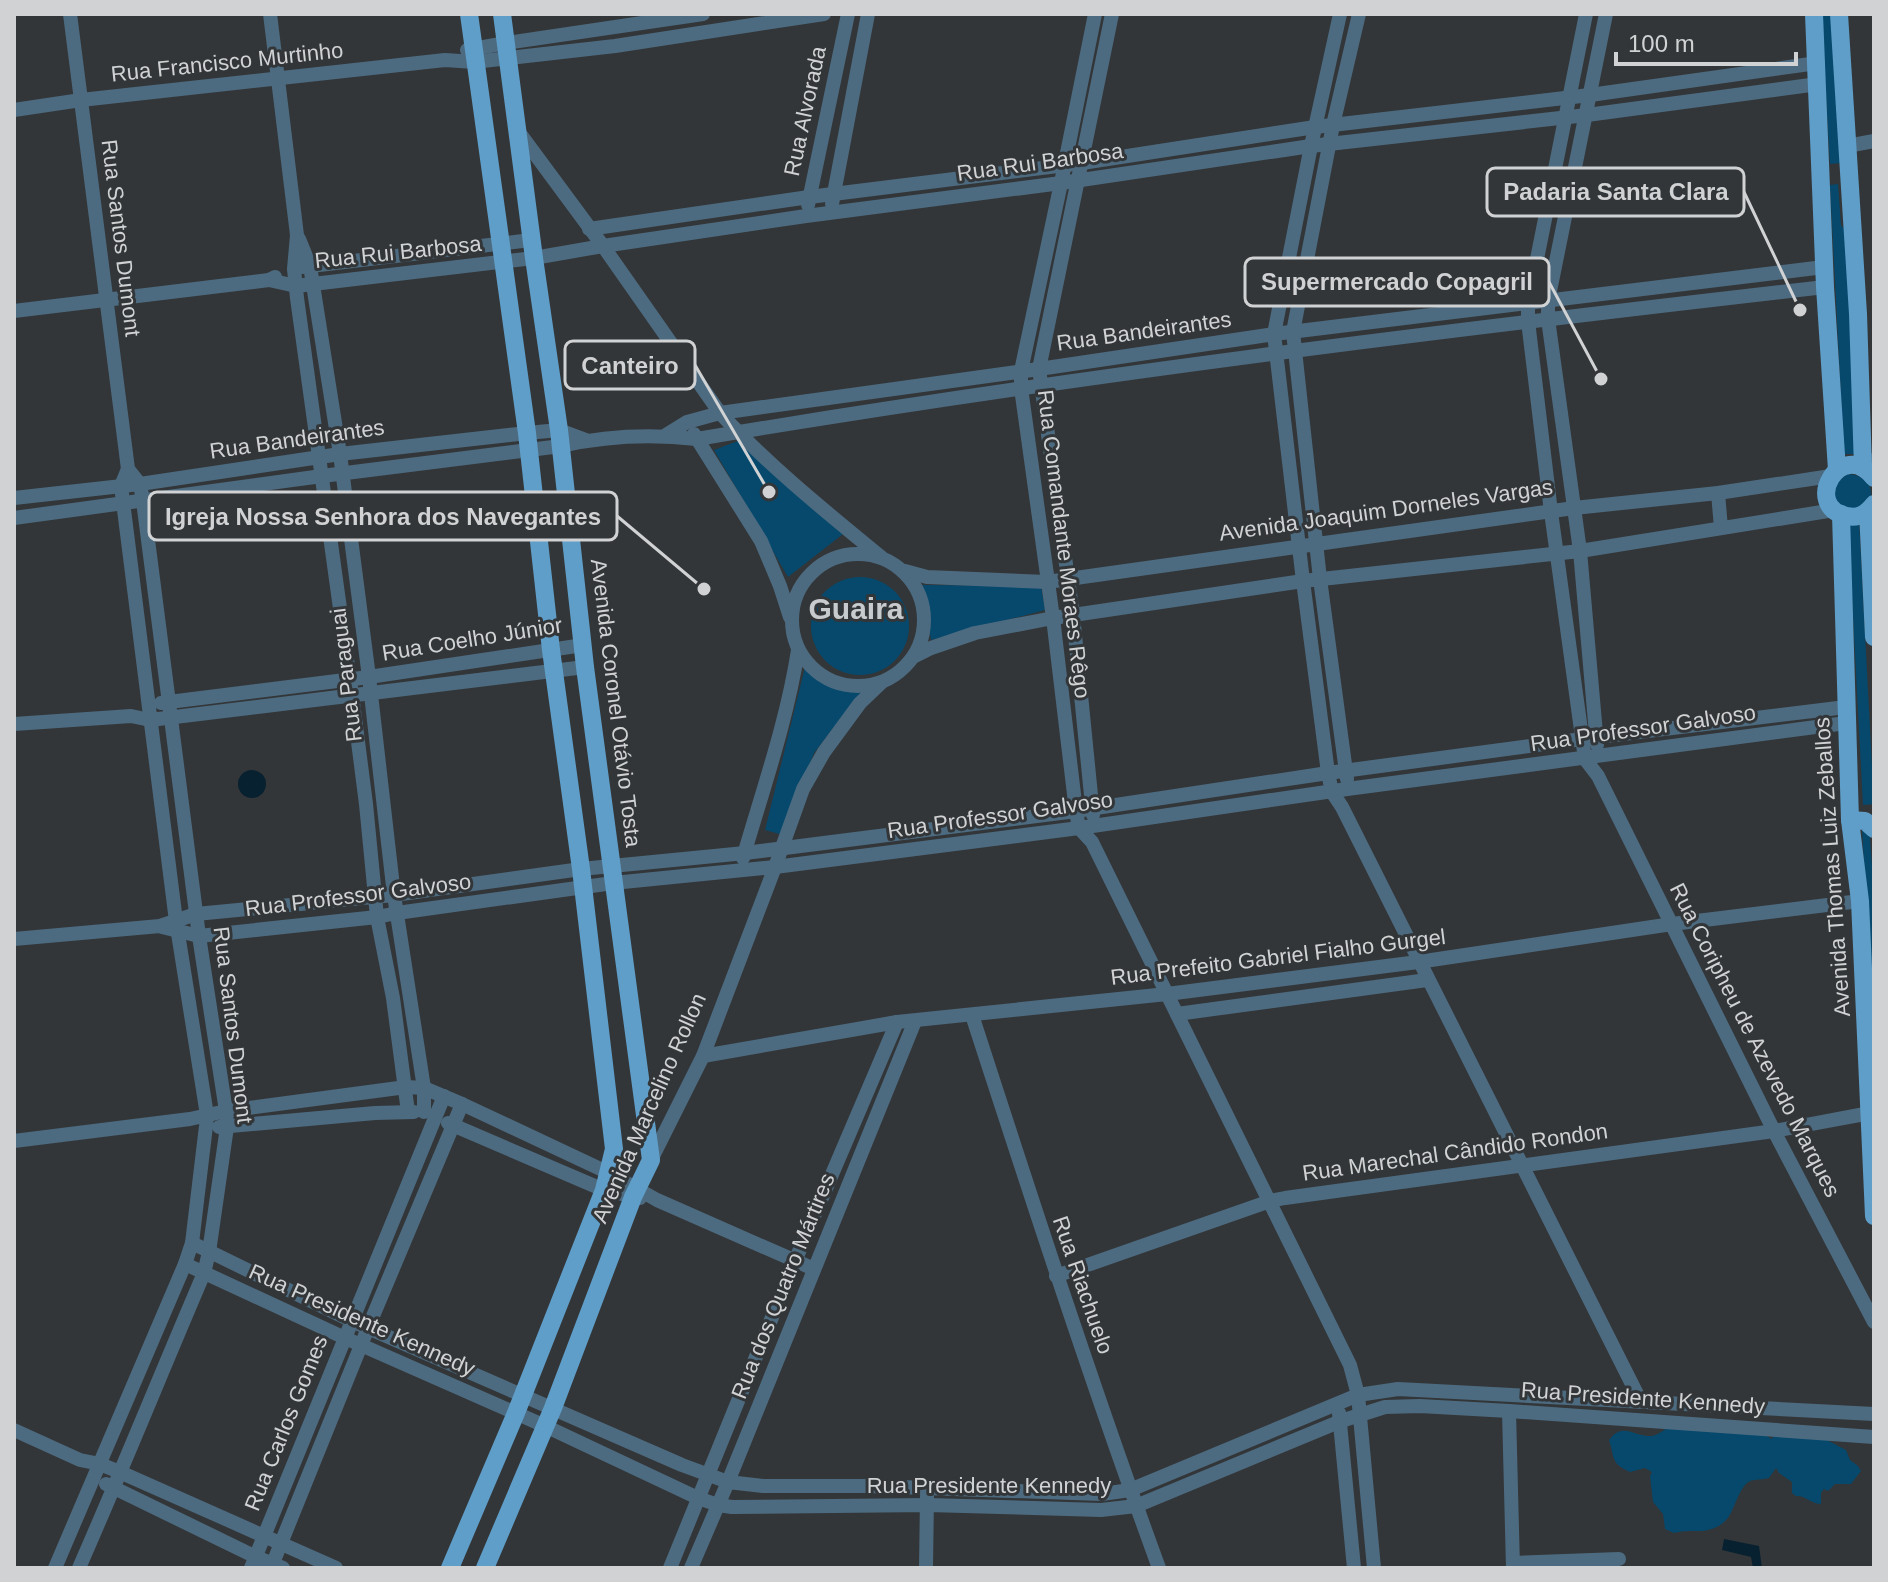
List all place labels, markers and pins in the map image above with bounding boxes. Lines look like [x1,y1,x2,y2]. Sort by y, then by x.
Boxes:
callout: Padaria Santa Clara [1487,168,1744,216]
callout: Supermercado Copagril [1245,258,1549,306]
callout: Canteiro [565,341,695,389]
callout: Igreja Nossa Senhora dos Navegantes [149,492,617,540]

